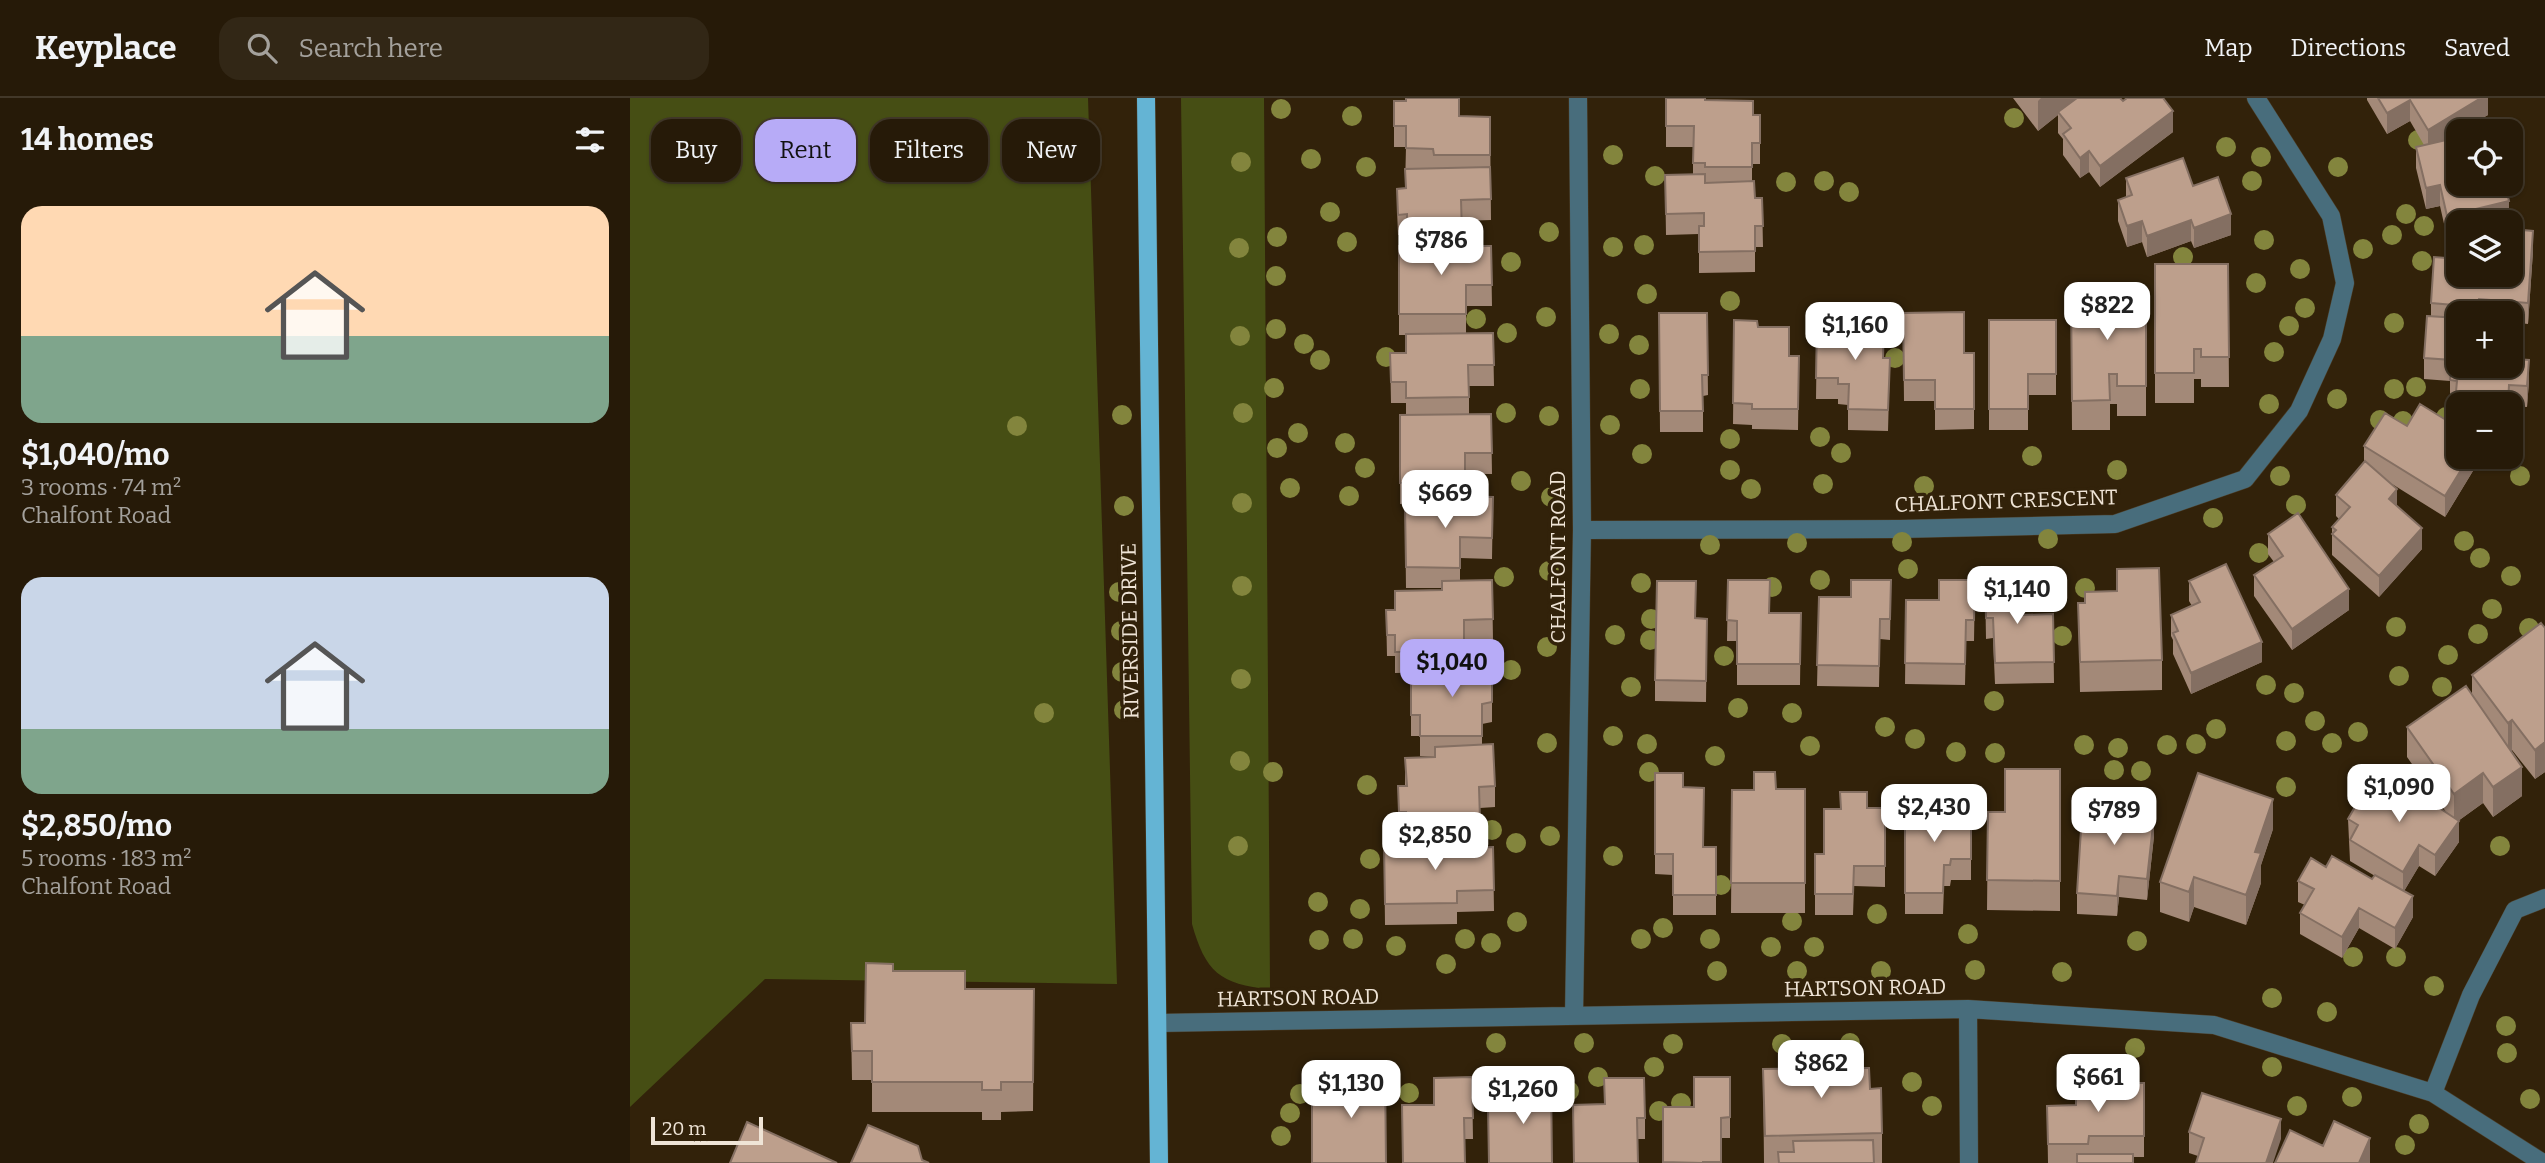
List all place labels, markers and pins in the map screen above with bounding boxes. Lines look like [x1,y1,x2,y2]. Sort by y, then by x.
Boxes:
pin: $786 [1400,218,1482,277]
pin: $822 [2066,282,2148,342]
pin: $1,160 [1798,302,1912,362]
pin: $669 [1404,470,1486,530]
pin: $1,140 [1960,566,2074,626]
pin: $1,040 [1395,640,1509,699]
pin: $1,090 [2342,764,2456,824]
pin: $2,430 [1877,784,1991,844]
pin: $789 [2073,788,2155,847]
pin: $2,850 [1378,812,1492,872]
pin: $862 [1780,1040,1862,1100]
pin: $661 [2057,1054,2139,1114]
pin: $1,130 [1294,1060,1408,1120]
pin: $1,260 [1466,1066,1580,1126]

